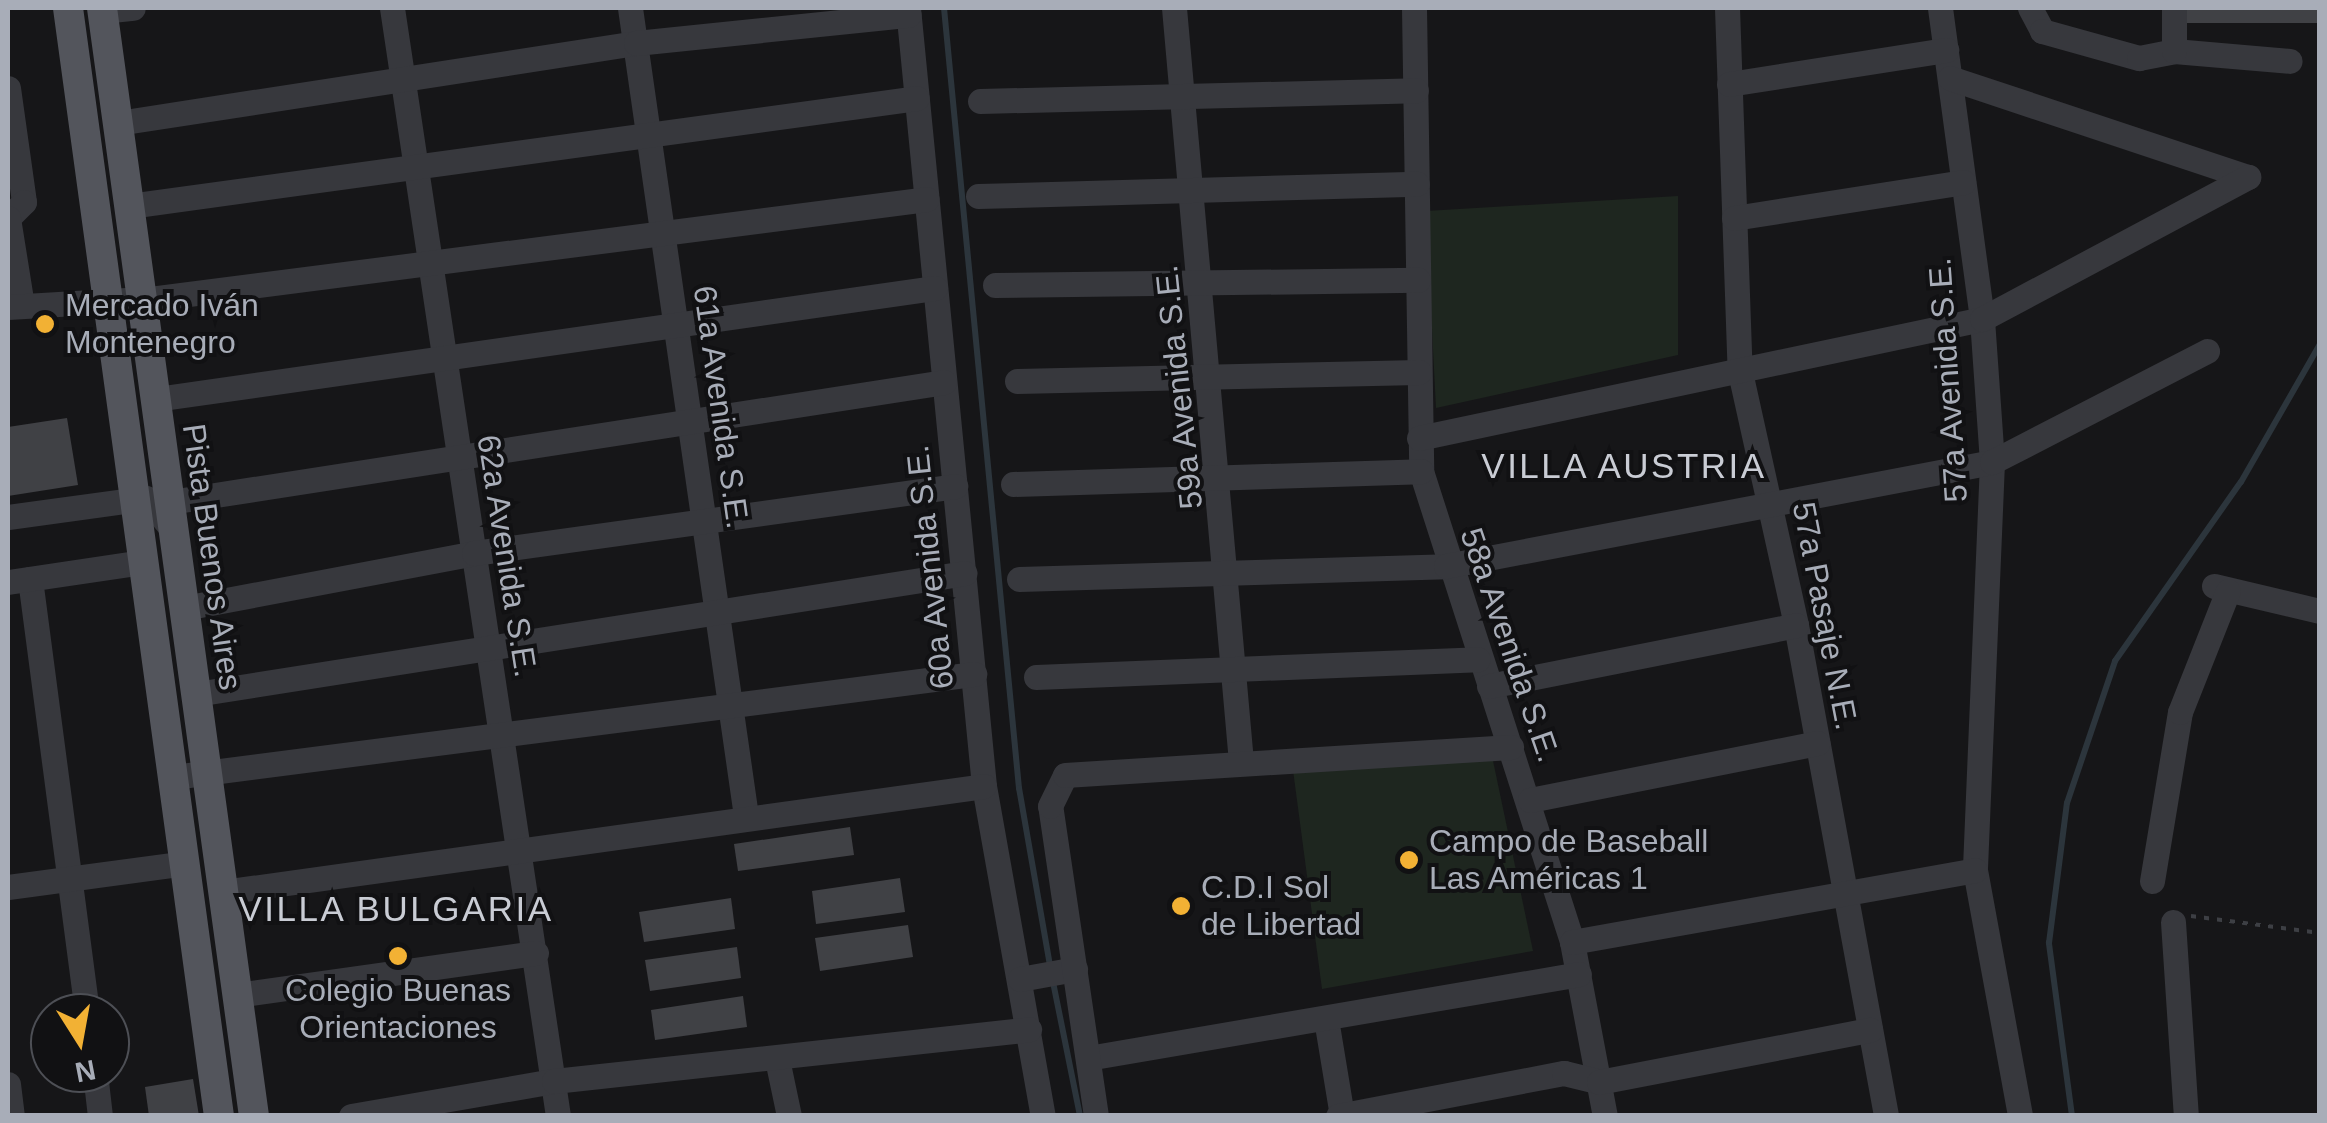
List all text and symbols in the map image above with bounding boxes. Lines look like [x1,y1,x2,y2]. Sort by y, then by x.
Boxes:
street label: 57a Avenida S.E. [1920,256,1976,504]
street label: 59a Avenida S.E. [1147,262,1211,512]
street label: 61a Avenida S.E. [685,282,757,532]
place label: Mercado Iván Montenegro [65,287,259,362]
marker: Mercado Iván Montenegro [34,313,56,335]
street label: Pista Buenos Aires [174,420,250,694]
street label: 62a Avenida S.E. [469,431,545,681]
street label: 60a Avenida S.E. [898,442,962,692]
district label: VILLA AUSTRIA [1479,445,1769,487]
street label: 57a Pasaje N.E. [1784,499,1866,733]
street label: 58a Avenida S.E. [1452,522,1568,768]
place label: Campo de Baseball Las Américas 1 [1429,823,1708,898]
marker: Campo de Baseball Las Américas 1 [1398,849,1420,871]
place label: C.D.I Sol de Libertad [1201,869,1361,944]
district label: VILLA BULGARIA [237,888,555,930]
marker: C.D.I Sol de Libertad [1170,895,1192,917]
marker: Colegio Buenas Orientaciones [387,945,409,967]
place label: Colegio Buenas Orientaciones [285,972,511,1047]
north arrow [30,993,130,1093]
text: N [73,1054,98,1088]

